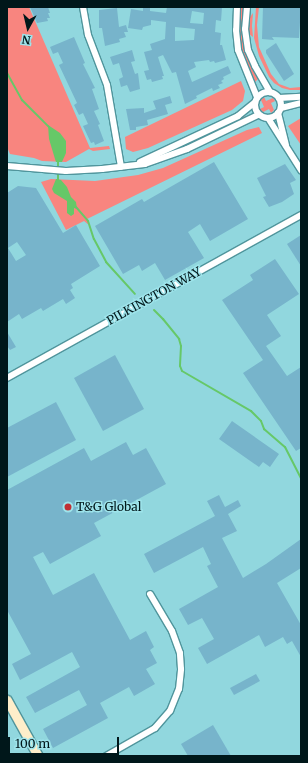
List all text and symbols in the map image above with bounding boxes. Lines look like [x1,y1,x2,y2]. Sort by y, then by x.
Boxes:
north arrow [8,8,48,48]
text: N [21,32,32,47]
street label: PILKINGTON WAY [104,264,204,328]
place label: T&G Global [76,500,142,514]
marker: T&G Global [63,502,73,512]
scale bar [10,729,121,755]
text: 100 m [15,736,50,751]

